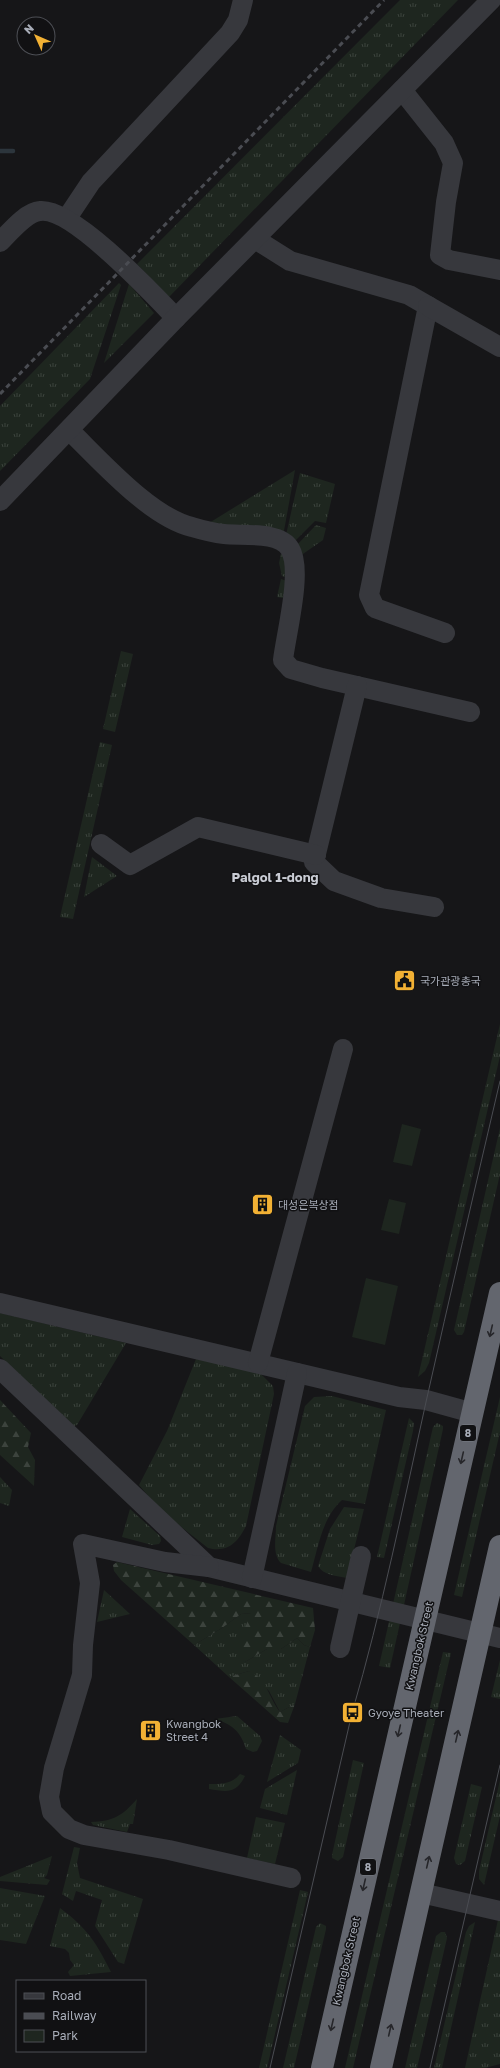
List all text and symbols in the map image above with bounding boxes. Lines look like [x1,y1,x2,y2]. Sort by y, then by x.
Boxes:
north arrow [16,16,56,56]
text: N [21,21,36,36]
district label: Palgol 1-dong [231,869,319,885]
public building icon: 국가관광총국 [392,968,418,994]
place label: 국가관광총국 [420,974,481,987]
building icon: 대성은복상점 [249,1192,275,1218]
place label: 대성은복상점 [278,1198,339,1211]
one-way arrow [487,1325,495,1338]
road number: 8 [460,1425,476,1441]
one-way arrow [458,1451,466,1464]
street label: Kwangbok Street [402,1600,435,1691]
bus stop icon: Gyoye Theater [339,1700,365,1726]
place label: Gyoye Theater [368,1706,445,1719]
building icon: Kwangbok Street 4 [138,1717,164,1743]
place label: Kwangbok Street 4 [166,1717,221,1743]
one-way arrow [395,1724,403,1737]
one-way arrow [453,1729,461,1742]
one-way arrow [425,1856,433,1869]
road number: 8 [360,1859,376,1875]
one-way arrow [359,1878,367,1891]
street label: Kwangbok Street [329,1915,362,2006]
legend [16,1980,146,2052]
text: Road [52,1988,81,2003]
text: Railway [52,2008,97,2023]
one-way arrow [327,2018,335,2031]
one-way arrow [386,2024,394,2037]
text: Park [52,2028,78,2043]

